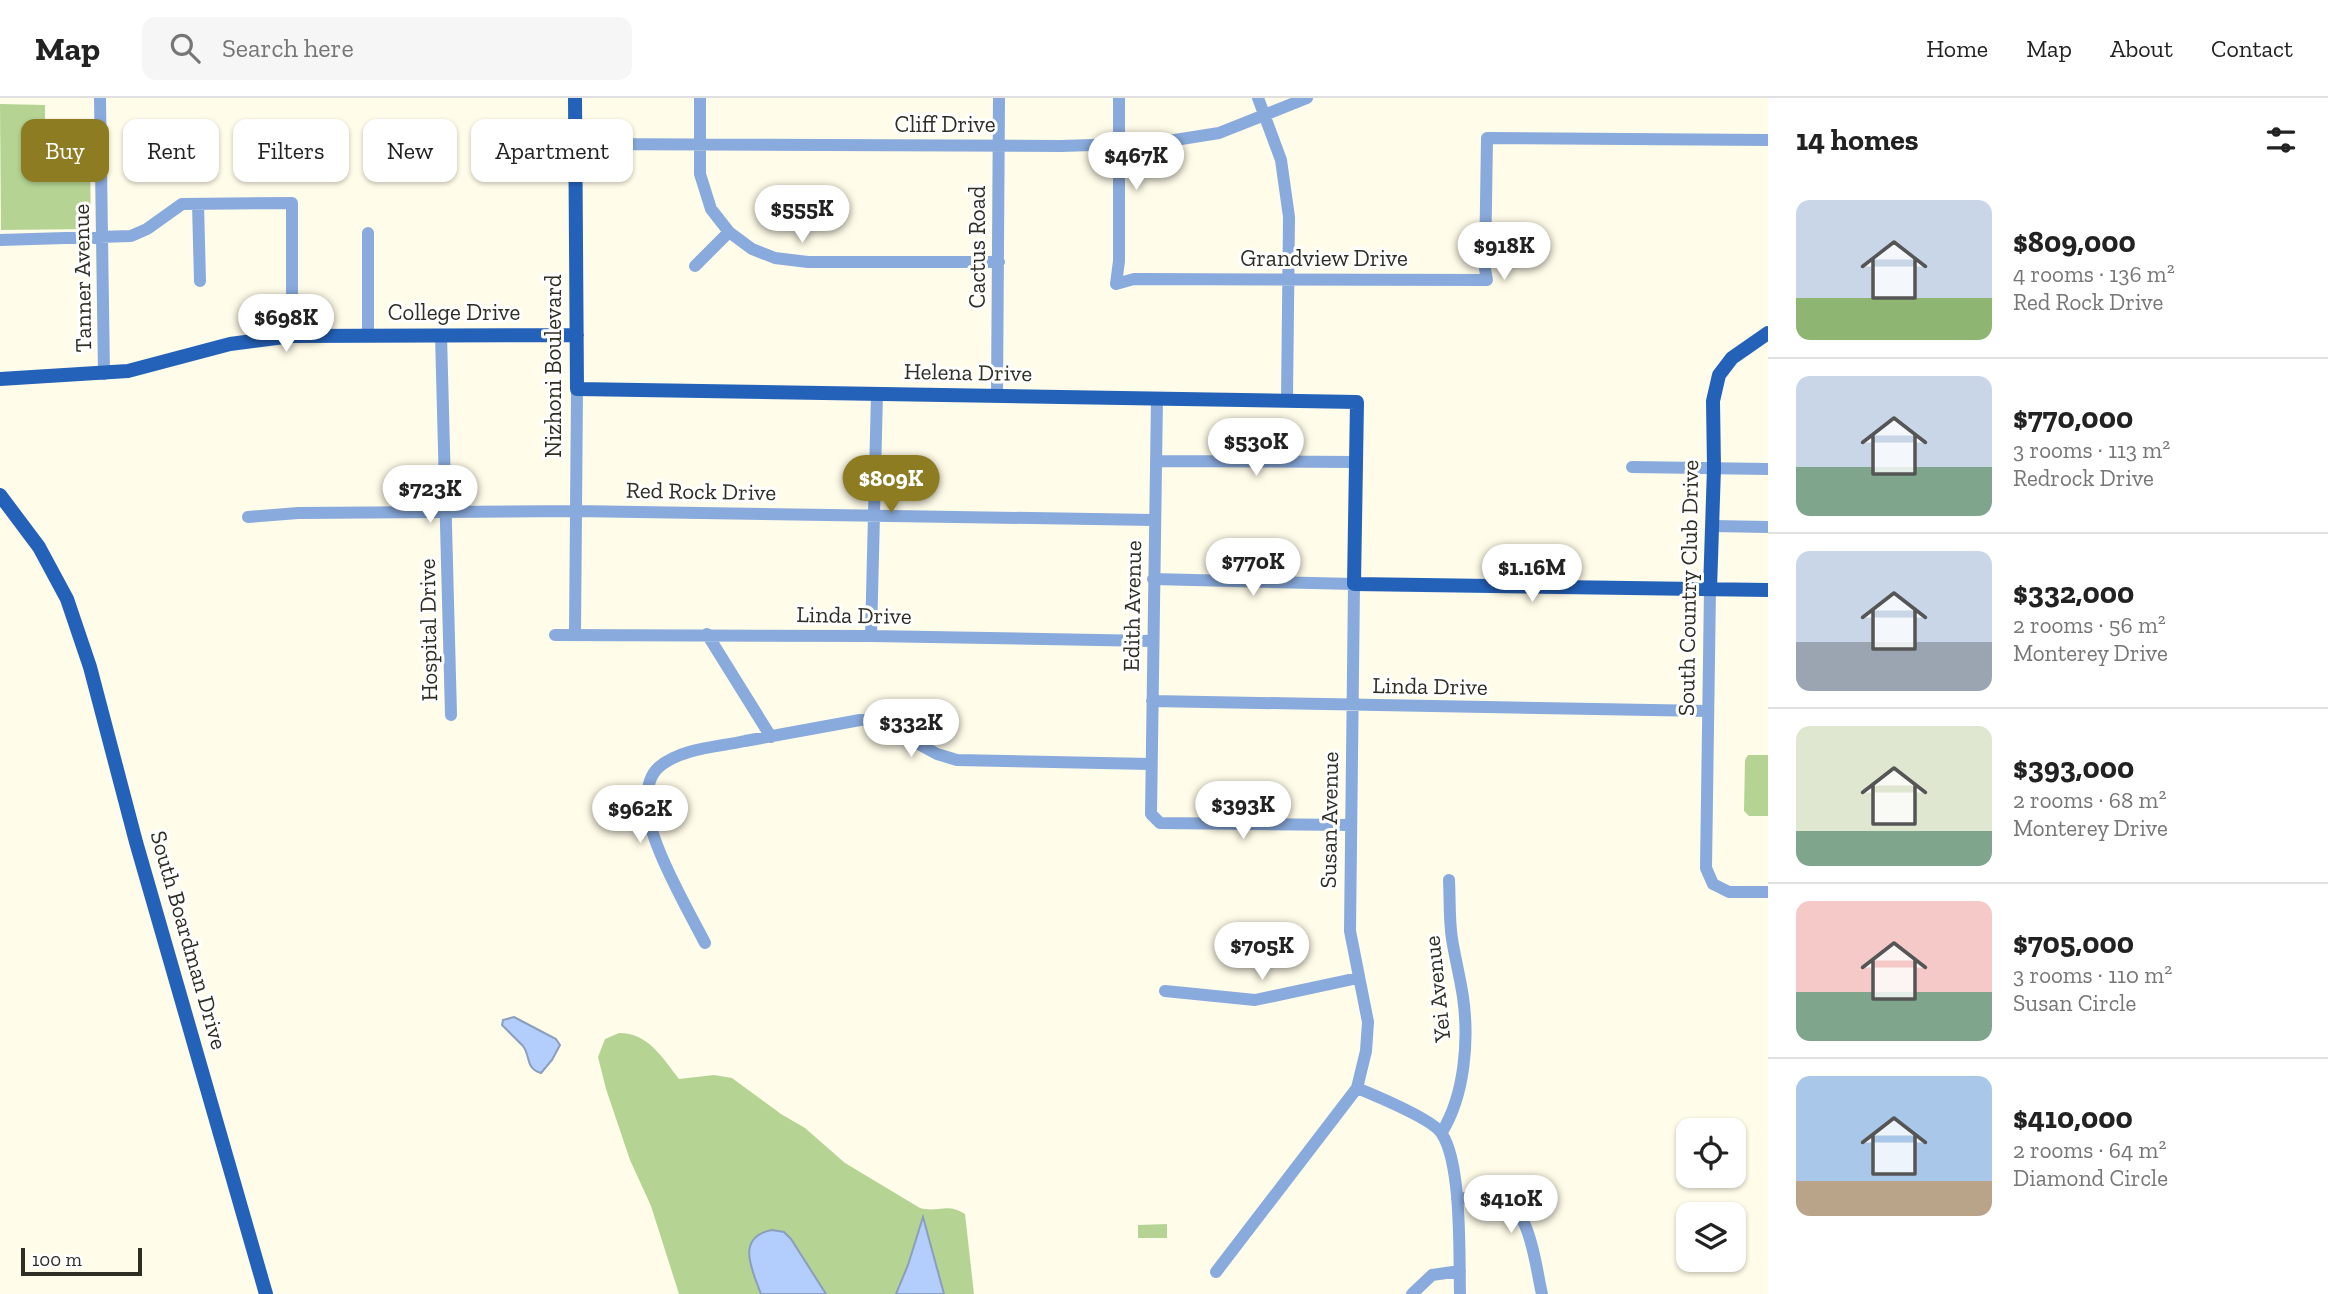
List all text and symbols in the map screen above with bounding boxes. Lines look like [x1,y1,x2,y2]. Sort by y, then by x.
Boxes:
search box [142,17,632,80]
text: Map [35,29,100,68]
icon: search [166,29,204,67]
text: Search here [222,32,354,64]
text: Home [1926,34,1988,63]
text: Map [2026,34,2072,63]
text: About [2110,34,2173,63]
text: Contact [2211,34,2293,63]
street label: Cliff Drive [895,110,995,138]
chip: Buy [21,119,109,182]
chip: Rent [123,119,219,182]
chip: Filters [233,119,349,182]
chip: New [363,119,457,182]
chip: Apartment [471,119,633,182]
icon: filters [2262,121,2300,159]
text: 14 homes [1796,122,1919,158]
pin: $467K [1087,132,1185,192]
text: $467K [1104,141,1168,169]
street label: Cactus Road [963,185,991,308]
pin: $555K [753,186,851,245]
text: $555K [771,194,833,222]
street label: Tanner Avenue [67,203,97,353]
pin: $918K [1455,222,1553,282]
text: $809,000 [2013,224,2136,260]
icon: home [1852,228,1936,312]
text: $918K [1474,231,1534,259]
street label: Grandview Drive [1240,244,1408,272]
text: 4 rooms · 136 m² [2013,260,2175,288]
street label: Nizhoni Boulevard [539,274,567,458]
text: Red Rock Drive [2013,288,2163,316]
pin: $698K [237,294,335,354]
street label: College Drive [388,298,520,326]
text: $698K [254,303,318,331]
street label: Helena Drive [904,357,1032,387]
text: $770,000 [2013,400,2133,436]
icon: home [1852,404,1936,488]
pin: $530K [1207,418,1305,478]
text: $530K [1224,427,1288,455]
text: 3 rooms · 113 m² [2013,436,2170,464]
pin: $809K [842,456,940,515]
street label: South Country Club Drive [1672,460,1704,716]
text: $809K [859,464,923,492]
text: Redrock Drive [2013,464,2154,492]
pin: $723K [381,466,479,525]
text: $723K [399,474,461,502]
street label: Red Rock Drive [626,476,776,506]
pin: $770K [1204,538,1302,598]
street label: Edith Avenue [1117,540,1147,672]
pin: $1.16M [1475,545,1589,604]
text: $770K [1222,547,1284,575]
text: $1.16M [1498,553,1566,581]
street label: Hospital Drive [413,558,443,702]
text: $332,000 [2013,575,2134,611]
icon: home [1852,579,1936,663]
street label: Linda Drive [796,600,912,630]
text: 2 rooms · 56 m² [2013,611,2166,639]
text: Monterey Drive [2013,639,2168,667]
street label: Linda Drive [1372,671,1488,701]
pin: $332K [862,700,960,759]
text: $332K [879,708,943,736]
text: $393,000 [2013,750,2134,786]
street label: Susan Avenue [1314,751,1344,889]
icon: home [1852,754,1936,838]
pin: $393K [1194,782,1292,841]
pin: $962K [591,786,689,845]
text: 2 rooms · 68 m² [2013,786,2166,814]
text: $393K [1211,790,1275,818]
text: $962K [608,794,672,822]
text: Monterey Drive [2013,814,2168,842]
street label: South Boardman Drive [144,828,234,1052]
pin: $705K [1213,922,1311,982]
text: $705,000 [2013,925,2134,961]
icon: home [1852,929,1936,1013]
text: $705K [1230,931,1294,959]
street label: Yei Avenue [1417,934,1457,1045]
text: 3 rooms · 110 m² [2013,961,2172,989]
text: Susan Circle [2013,989,2136,1017]
text: $410,000 [2013,1100,2133,1136]
icon: home [1852,1104,1936,1188]
map controls [1676,1118,1746,1272]
button: locate [1676,1118,1746,1188]
text: 2 rooms · 64 m² [2013,1136,2166,1164]
text: Diamond Circle [2013,1164,2168,1192]
pin: $410K [1462,1176,1560,1235]
text: $410K [1480,1184,1542,1212]
button: layers [1676,1202,1746,1272]
scale bar [21,1245,142,1277]
text: 100 m [32,1248,82,1271]

